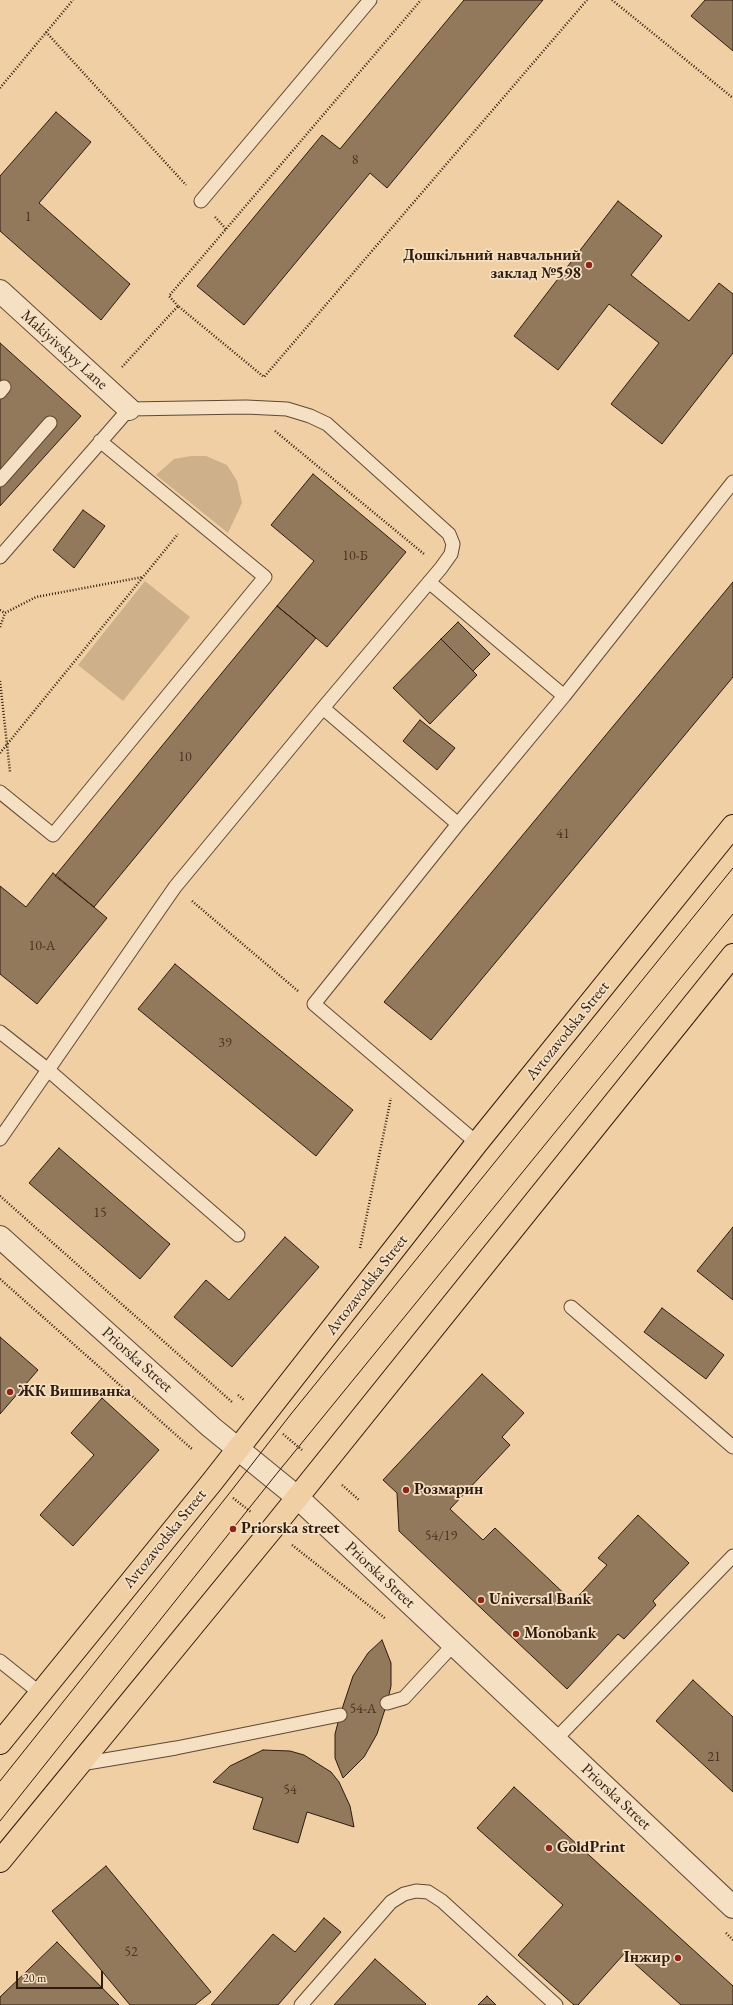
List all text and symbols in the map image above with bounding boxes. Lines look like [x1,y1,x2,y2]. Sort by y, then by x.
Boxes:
house number: 8 [352,152,358,168]
house number: 1 [25,209,31,225]
place label: Дошкільний навчальний заклад №598 [403,246,581,284]
marker: Дошкільний навчальний заклад №598 [584,260,594,270]
street label: Makiyivskyy Lane [17,306,111,394]
house number: 10-Б [342,548,368,564]
house number: 10 [178,749,192,765]
house number: 41 [556,826,570,842]
house number: 10-А [29,938,55,954]
street label: Avtozavodska Street [522,978,614,1084]
house number: 39 [218,1035,232,1051]
house number: 15 [93,1205,107,1221]
street label: Avtozavodska Street [322,1231,412,1339]
street label: Priorska Street [98,1323,176,1397]
place label: ЖК Вишиванка [18,1382,131,1402]
marker: ЖК Вишиванка [5,1387,15,1397]
place label: Розмарин [414,1480,483,1500]
marker: Розмарин [401,1485,411,1495]
street label: Avtozavodska Street [119,1486,211,1592]
place label: Priorska street [241,1519,340,1539]
marker: Priorska street [228,1524,238,1534]
house number: 54/19 [425,1528,457,1544]
street label: Priorska Street [341,1538,419,1612]
place label: Universal Bank [489,1590,591,1610]
marker: Universal Bank [476,1595,486,1605]
place label: Monobank [524,1624,597,1644]
marker: Monobank [511,1629,521,1639]
house number: 54-А [350,1701,376,1717]
house number: 21 [707,1749,721,1765]
street label: Priorska Street [577,1760,655,1834]
house number: 54 [283,1782,297,1798]
place label: GoldPrint [557,1838,625,1858]
marker: GoldPrint [544,1843,554,1853]
house number: 52 [124,1944,138,1960]
place label: Інжир [624,1948,670,1968]
marker: Інжир [673,1953,683,1963]
scale bar [18,1963,105,1989]
text: 20 m [23,1970,46,1986]

